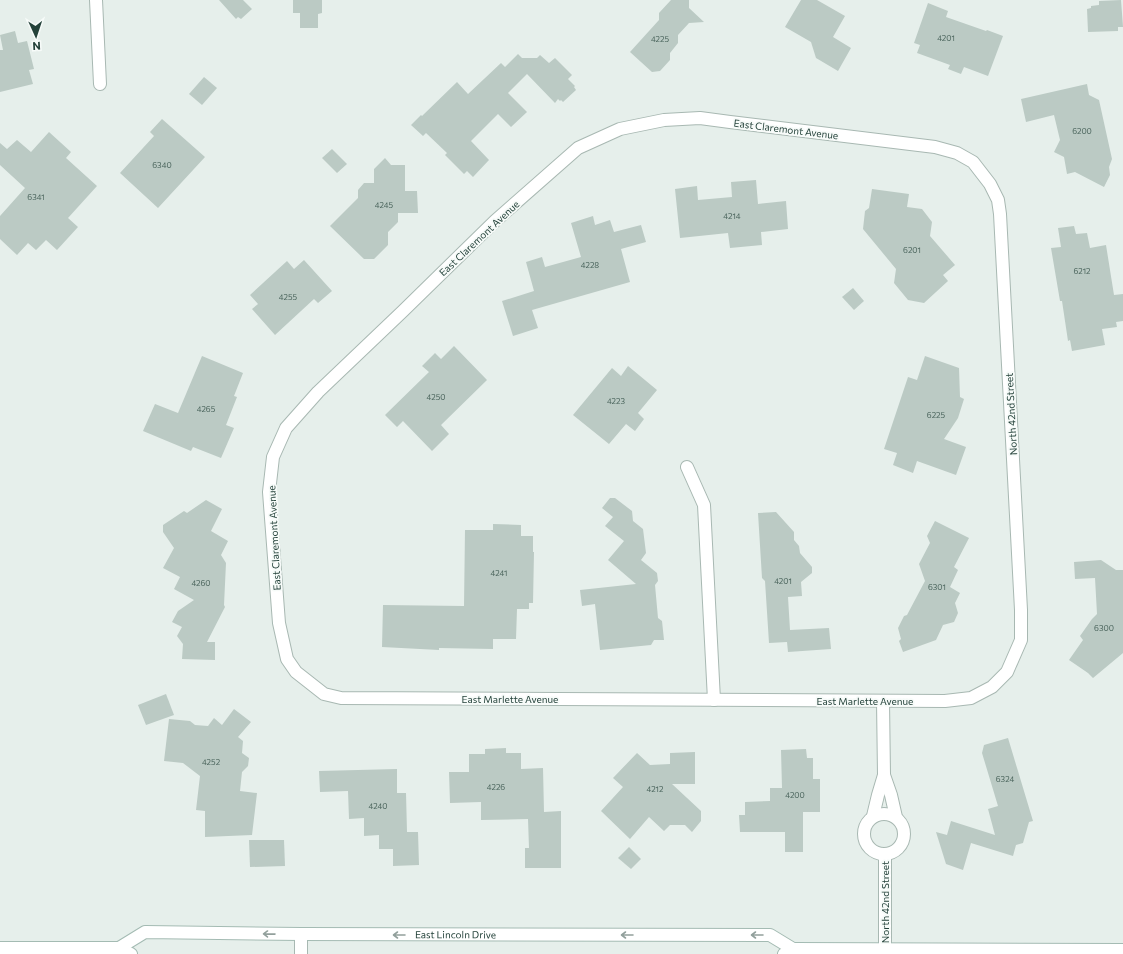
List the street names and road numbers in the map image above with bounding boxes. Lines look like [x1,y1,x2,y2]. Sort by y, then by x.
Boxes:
street label: East Claremont Avenue [733,117,839,141]
street label: East Claremont Avenue [436,198,522,278]
street label: North 42nd Street [1003,373,1019,455]
street label: East Claremont Avenue [265,485,283,591]
street label: East Marlette Avenue [462,693,558,705]
street label: East Marlette Avenue [817,695,913,707]
street label: North 42nd Street [879,861,891,943]
street label: East Lincoln Drive [415,928,496,940]

